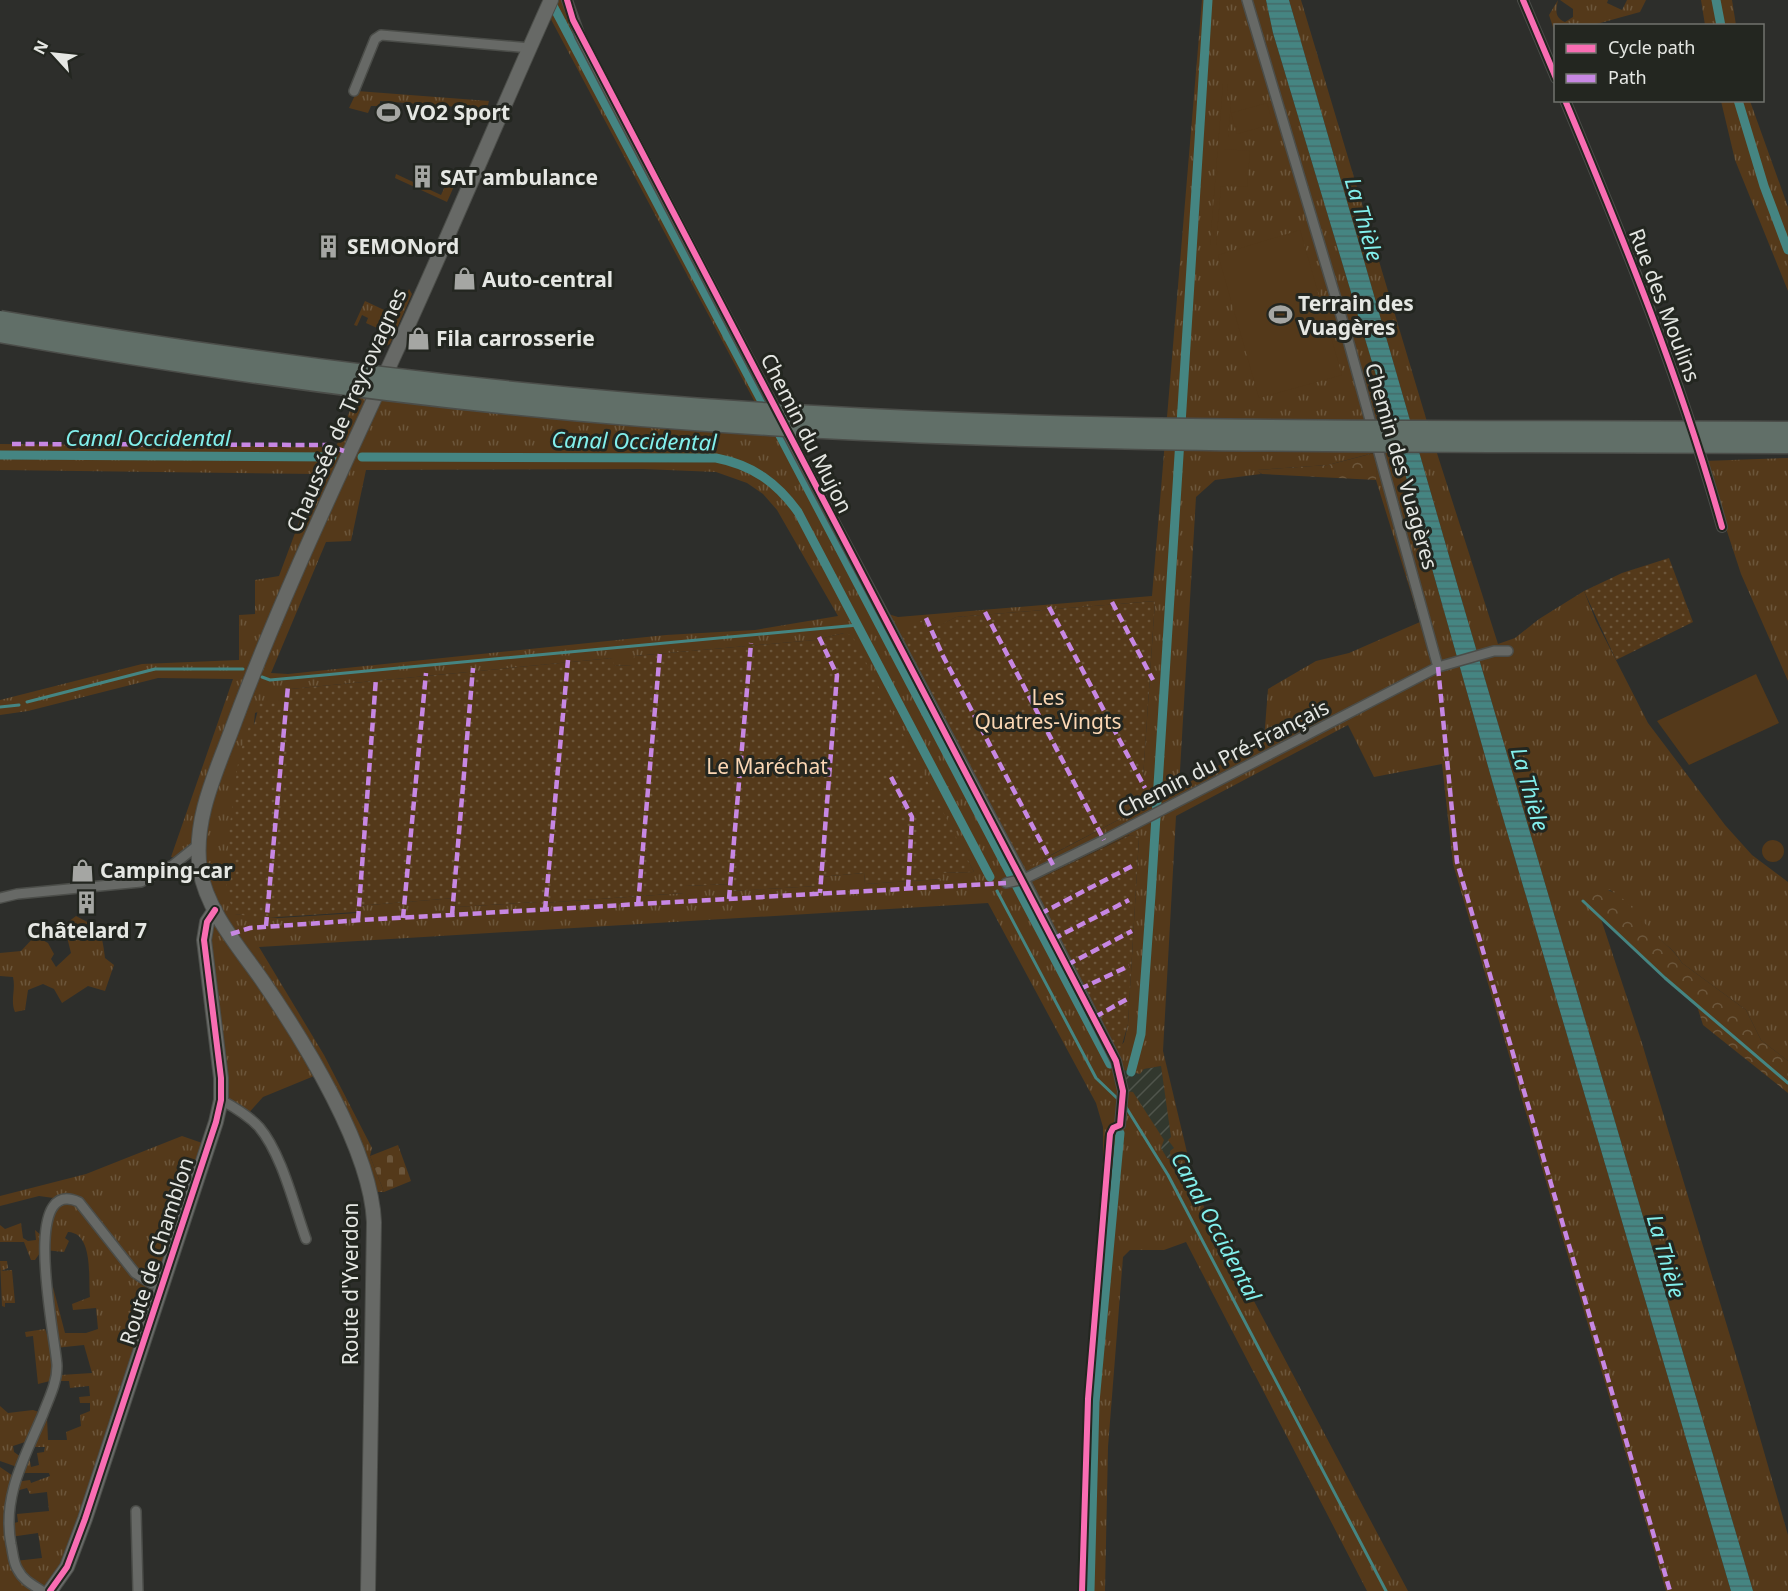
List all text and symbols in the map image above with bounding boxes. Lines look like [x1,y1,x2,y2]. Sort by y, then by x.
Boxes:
north arrow [24,24,84,84]
legend [1554,24,1764,102]
text: Cycle path [1608,35,1695,59]
text: N [28,36,53,58]
text: Path [1608,65,1647,89]
place label: VO2 Sport [406,98,510,126]
sports icon: VO2 Sport [375,99,401,125]
place label: SAT ambulance [440,163,598,191]
building icon: SAT ambulance [409,164,435,190]
water label: La Thièle [1339,174,1391,264]
street label: Rue des Moulins [1623,224,1707,386]
place label: SEMONord [347,232,459,260]
building icon: SEMONord [316,233,342,259]
place label: Auto-central [482,265,613,293]
shop icon: Auto-central [451,266,477,292]
street label: Chaussée de Treycovagnes [279,284,413,536]
place label: Terrain des Vuagères [1298,289,1414,341]
sports icon: Terrain des Vuagères [1267,302,1293,328]
place label: Fila carrosserie [436,324,595,352]
shop icon: Fila carrosserie [405,325,431,351]
street label: Chemin du Mujon [755,348,859,518]
street label: Chemin des Vuagères [1359,359,1445,573]
water label: Canal Occidental [65,422,232,452]
water label: Canal Occidental [551,424,718,456]
park label: Les Quatres-Vingts [974,683,1122,735]
street label: Chemin du Pré-Français [1113,692,1333,824]
water label: La Thièle [1505,744,1557,834]
park label: Le Maréchat [706,752,828,780]
place label: Camping-car [100,856,233,884]
shop icon: Camping-car [69,857,95,883]
building icon: Châtelard 7 [74,889,100,915]
place label: Châtelard 7 [27,916,147,944]
water label: Canal Occidental [1165,1146,1270,1307]
street label: Route de Chamblon [112,1154,200,1348]
street label: Route d'Yverdon [336,1203,364,1365]
water label: La Thièle [1641,1211,1693,1301]

